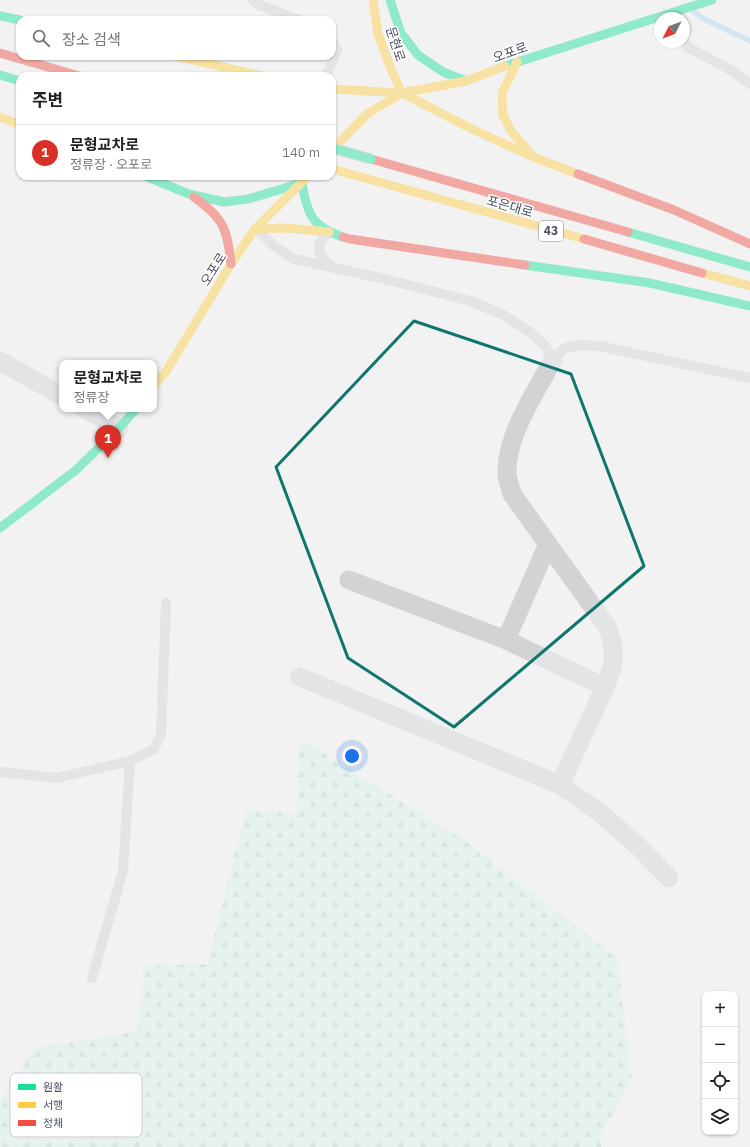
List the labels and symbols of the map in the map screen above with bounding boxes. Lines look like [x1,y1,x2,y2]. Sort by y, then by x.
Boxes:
north arrow [654,12,690,48]
street label: 문현로 [382,24,409,64]
street label: 오포로 [490,38,530,67]
street label: 포은대로 [485,192,535,221]
road number: 43 [539,221,563,241]
street label: 오포로 [197,250,230,289]
pin: 1 [95,425,121,458]
your location [342,746,362,766]
legend [10,1073,142,1137]
text: 원활 [43,1080,63,1094]
text: 서행 [43,1098,63,1112]
text: 정체 [43,1116,63,1130]

